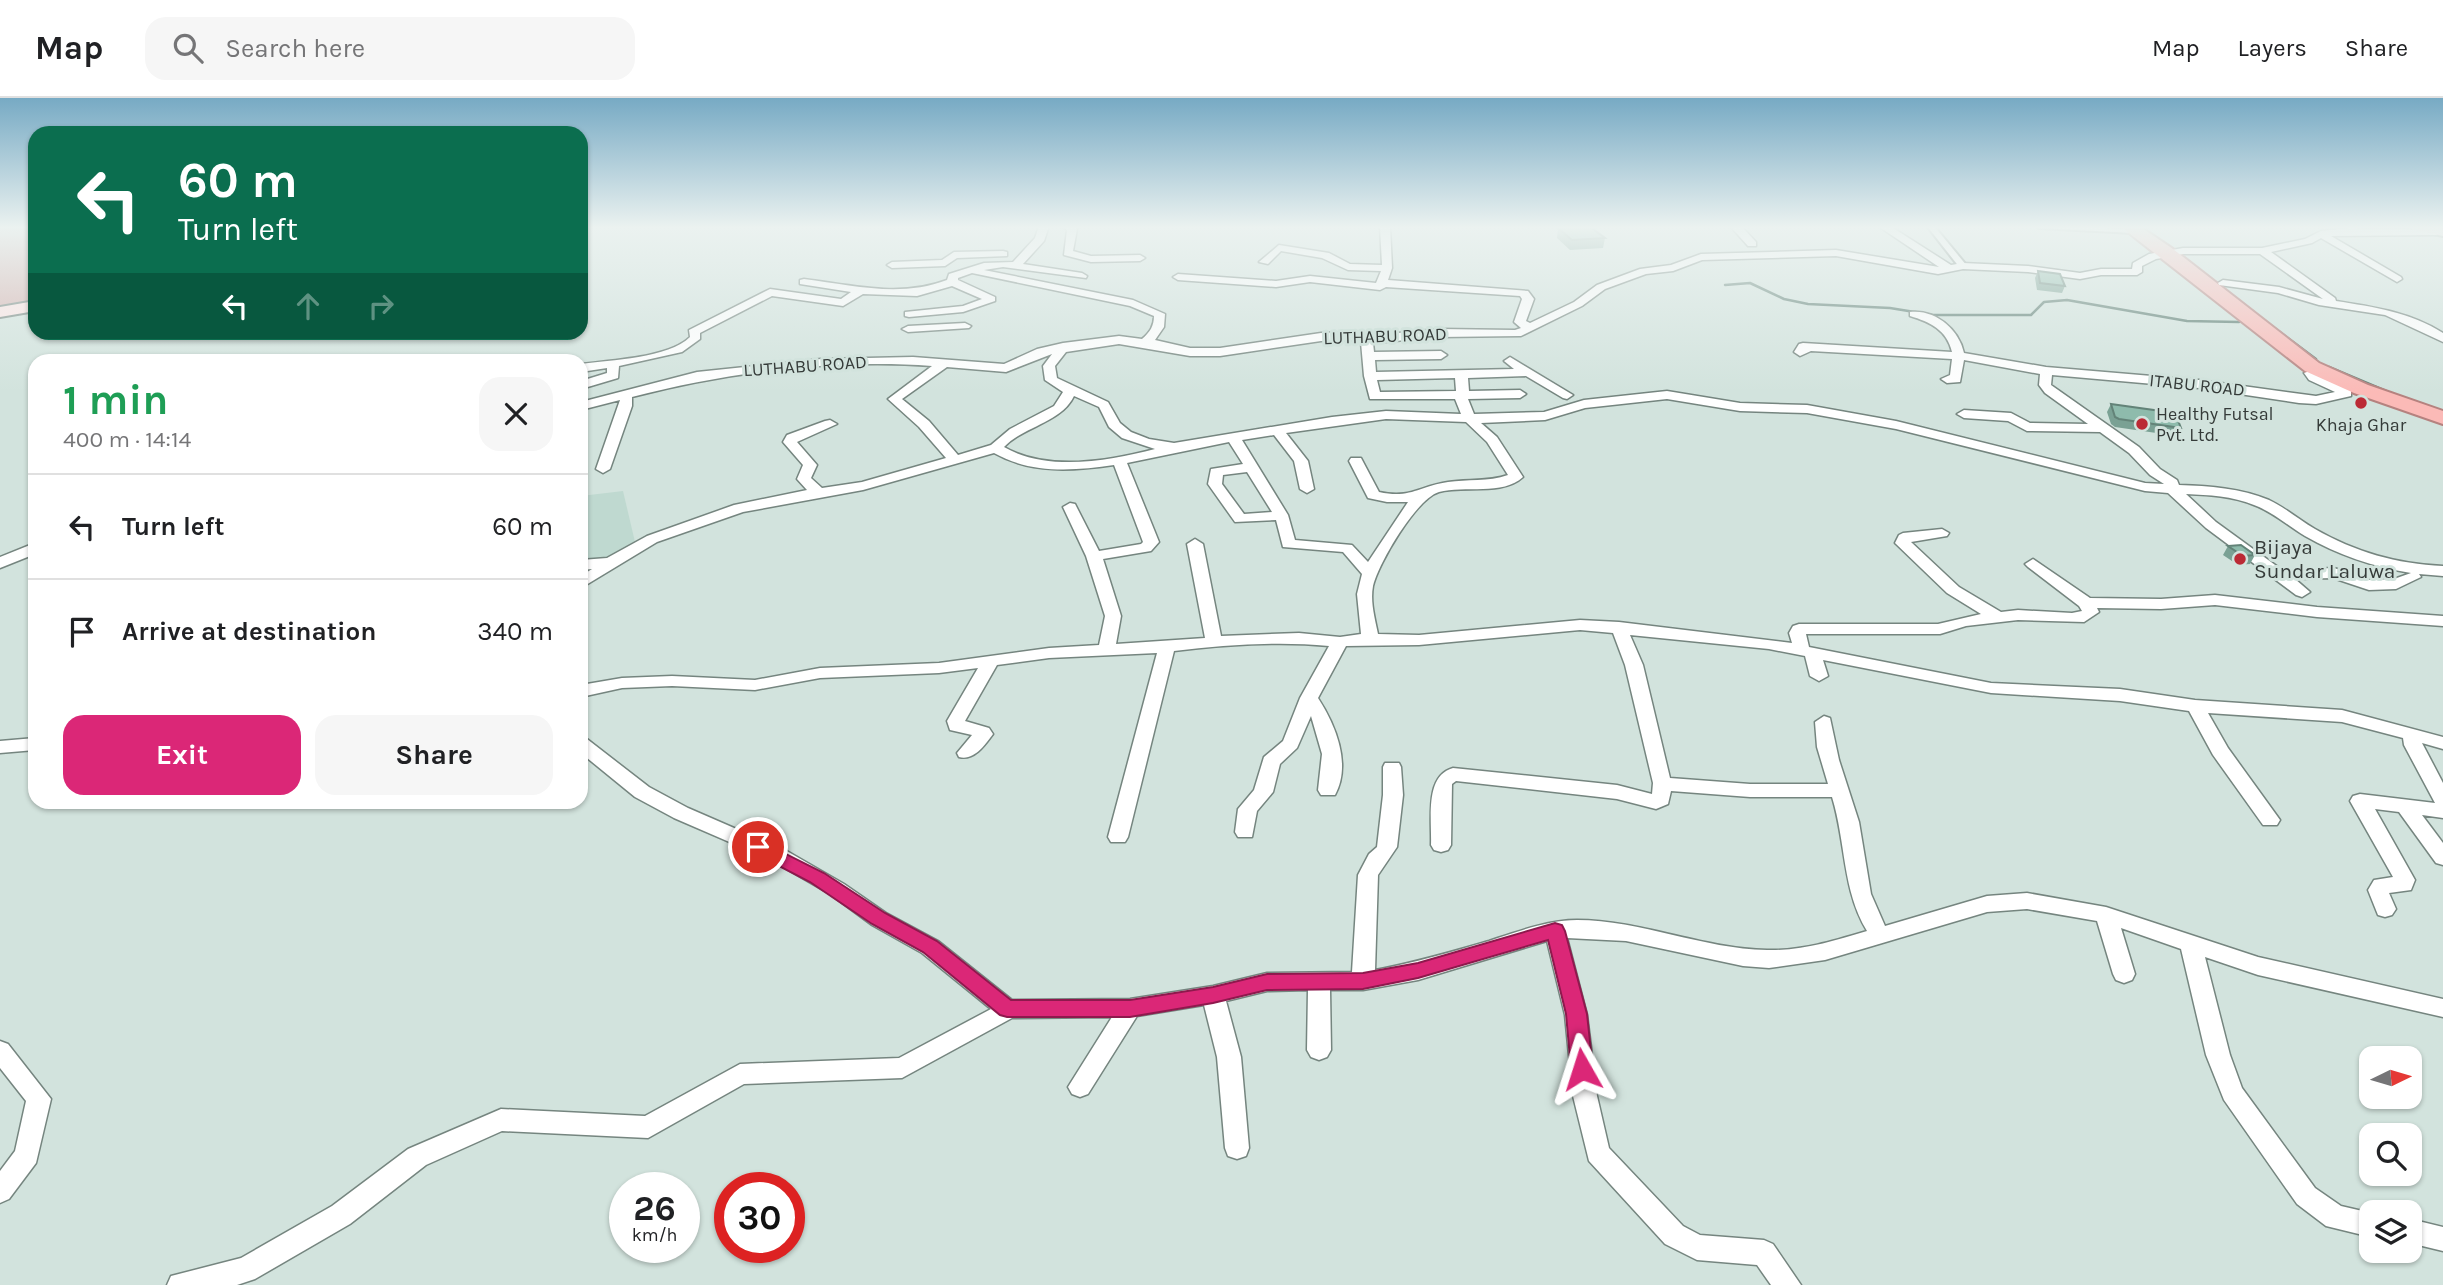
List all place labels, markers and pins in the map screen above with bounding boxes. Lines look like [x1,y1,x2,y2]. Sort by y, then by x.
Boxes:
marker: Khaja Ghar [2353,395,2369,411]
place label: Healthy Futsal Pvt. Ltd. [2156,403,2274,446]
place label: Khaja Ghar [2316,414,2407,436]
marker: Healthy Futsal Pvt. Ltd. [2134,416,2150,432]
place label: Bijaya Sundar Laluwa [2254,535,2395,583]
marker: Bijaya Sundar Laluwa [2232,551,2248,567]
pin [728,817,788,877]

